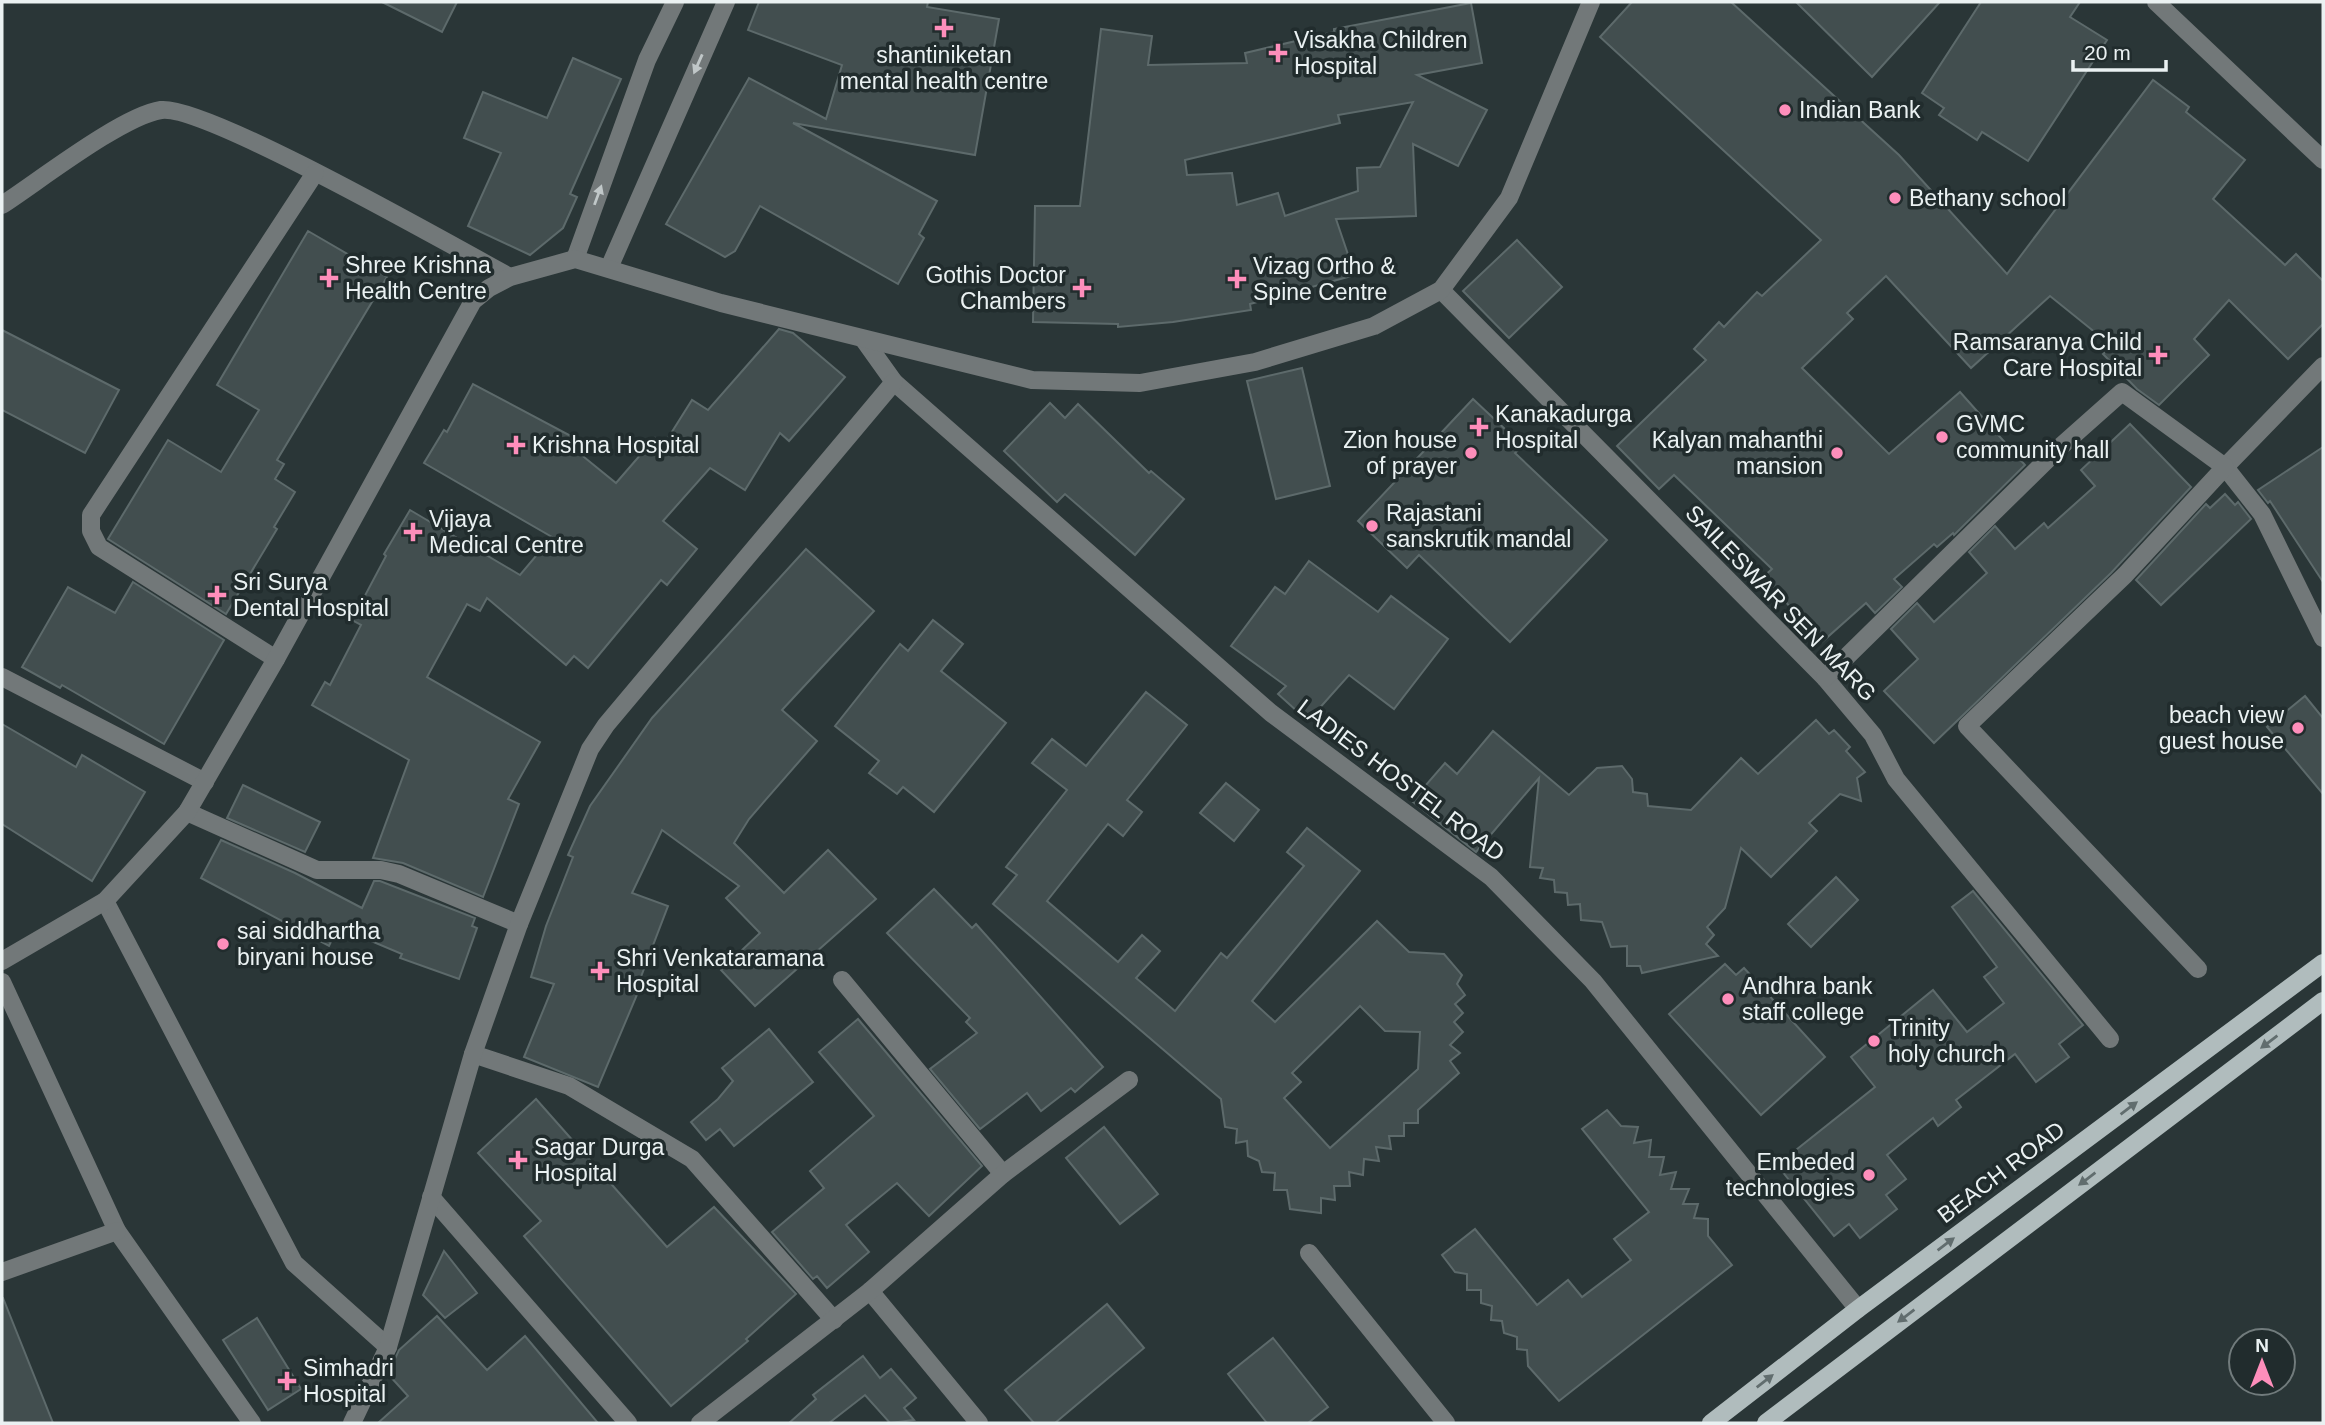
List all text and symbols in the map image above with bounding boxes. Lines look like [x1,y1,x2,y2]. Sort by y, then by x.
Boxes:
marker: shantiniketan mental health centre [934,18,954,38]
place label: Visakha Children Hospital [1294,27,1467,79]
scale bar [2073,28,2166,72]
text: 20 m [2084,41,2131,64]
place label: shantiniketan mental health centre [840,42,1048,94]
marker: Visakha Children Hospital [1268,43,1288,63]
one-way arrow [692,54,704,74]
place label: Indian Bank [1799,97,1921,123]
marker: Indian Bank [1777,102,1793,118]
one-way arrow [593,184,604,205]
place label: Bethany school [1909,185,2066,211]
marker: Bethany school [1887,190,1903,206]
place label: Shree Krishna Health Centre [345,252,491,304]
place label: Vizag Ortho & Spine Centre [1253,253,1396,305]
place label: Gothis Doctor Chambers [925,262,1066,314]
marker: Shree Krishna Health Centre [319,268,339,288]
marker: Vizag Ortho & Spine Centre [1227,269,1247,289]
marker: Gothis Doctor Chambers [1072,278,1092,298]
place label: Ramsaranya Child Care Hospital [1953,329,2142,381]
marker: Ramsaranya Child Care Hospital [2148,345,2168,365]
place label: Kanakadurga Hospital [1495,401,1632,453]
place label: GVMC community hall [1956,411,2109,463]
marker: Kanakadurga Hospital [1469,417,1489,437]
place label: Zion house of prayer [1343,427,1457,479]
place label: Kalyan mahanthi mansion [1652,427,1823,479]
marker: GVMC community hall [1934,429,1950,445]
place label: Krishna Hospital [532,432,699,458]
marker: Krishna Hospital [506,435,526,455]
marker: Zion house of prayer [1463,445,1479,461]
marker: Kalyan mahanthi mansion [1829,445,1845,461]
place label: Rajastani sanskrutik mandal [1386,500,1571,552]
street label: SAILESWAR SEN MARG [1680,500,1882,706]
place label: Vijaya Medical Centre [429,506,584,558]
marker: Rajastani sanskrutik mandal [1364,518,1380,534]
marker: Vijaya Medical Centre [403,522,423,542]
place label: Sri Surya Dental Hospital [233,569,389,621]
marker: Sri Surya Dental Hospital [207,585,227,605]
street label: LADIES HOSTEL ROAD [1292,694,1510,866]
place label: beach view guest house [2159,702,2284,754]
marker: beach view guest house [2290,720,2306,736]
place label: sai siddhartha biryani house [237,918,380,970]
marker: sai siddhartha biryani house [215,936,231,952]
place label: Shri Venkataramana Hospital [616,945,825,997]
marker: Shri Venkataramana Hospital [590,961,610,981]
place label: Andhra bank staff college [1742,973,1873,1025]
marker: Andhra bank staff college [1720,991,1736,1007]
place label: Trinity holy church [1888,1015,2006,1067]
marker: Trinity holy church [1866,1033,1882,1049]
one-way arrow [2260,1035,2278,1049]
one-way arrow [2119,1101,2138,1115]
street label: BEACH ROAD [1932,1116,2070,1228]
place label: Sagar Durga Hospital [534,1134,665,1186]
place label: Embeded technologies [1726,1149,1855,1201]
marker: Sagar Durga Hospital [508,1150,528,1170]
marker: Embeded technologies [1861,1167,1877,1183]
one-way arrow [2078,1172,2097,1186]
one-way arrow [1937,1237,1955,1251]
one-way arrow [1896,1309,1915,1323]
north arrow [2227,1327,2297,1397]
text: N [2255,1335,2269,1356]
place label: Simhadri Hospital [303,1355,394,1407]
marker: Simhadri Hospital [277,1371,297,1391]
one-way arrow [1756,1375,1774,1389]

